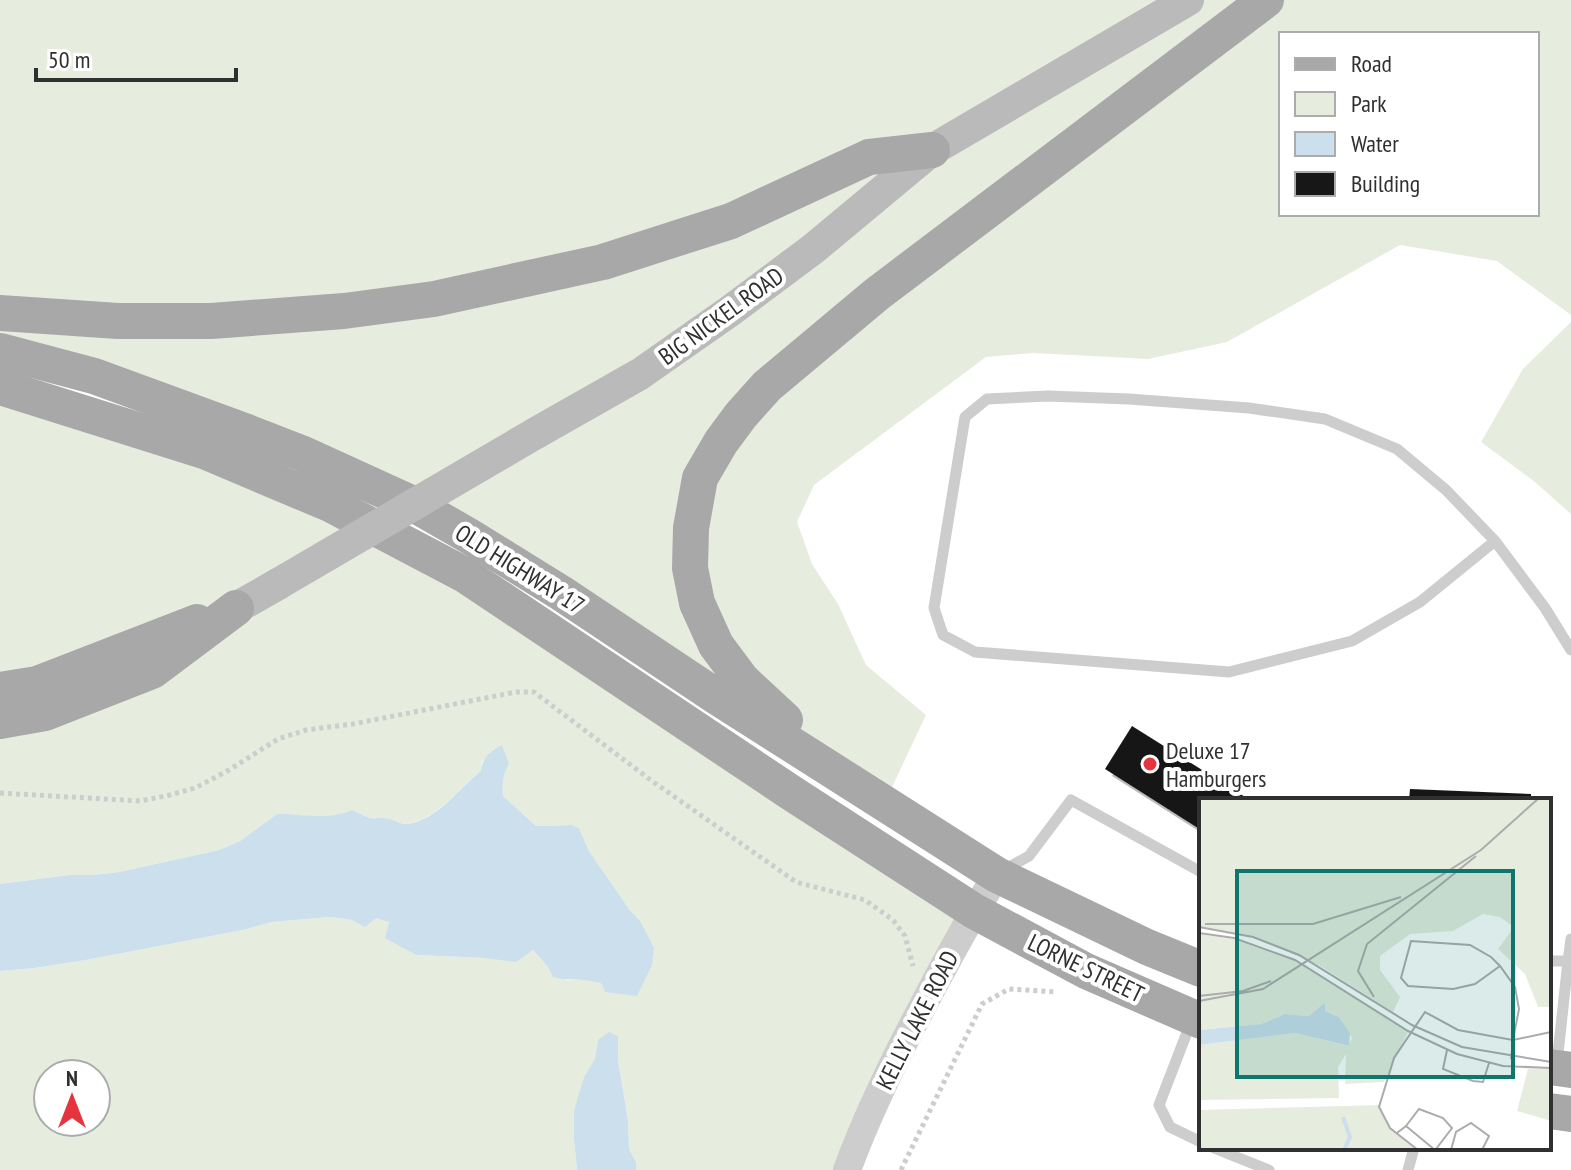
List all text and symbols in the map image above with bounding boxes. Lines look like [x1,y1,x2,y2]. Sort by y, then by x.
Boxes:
scale bar [36,32,236,82]
legend [1279,32,1539,216]
text: 50 m [48,44,90,75]
text: Road [1351,48,1392,79]
text: Park [1351,88,1387,119]
text: Water [1351,128,1399,159]
text: Building [1351,168,1420,199]
street label: BIG NICKEL ROAD [652,260,790,372]
street label: OLD HIGHWAY 17 [450,517,590,621]
place label: Deluxe 17 Hamburgers [1166,735,1266,794]
marker: Deluxe 17 Hamburgers [1141,755,1159,773]
inset map [1199,798,1551,1150]
street label: LORNE STREET [1023,927,1149,1010]
street label: KELLY LAKE ROAD [869,945,965,1095]
north arrow [32,1058,112,1138]
text: N [66,1064,78,1092]

